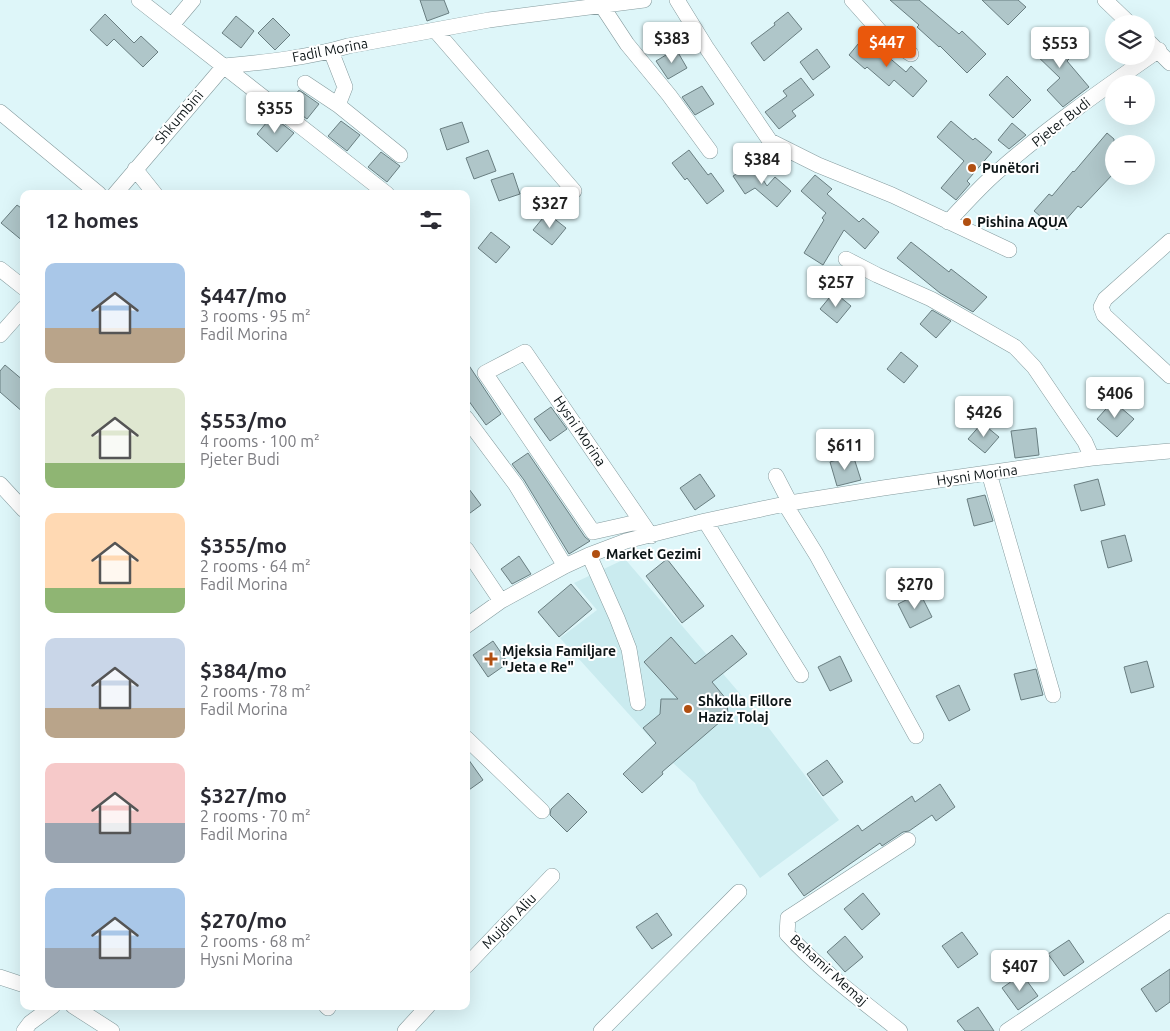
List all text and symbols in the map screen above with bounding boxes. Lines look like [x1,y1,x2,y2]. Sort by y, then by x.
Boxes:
map controls [1105,15,1155,185]
button: layers [1105,15,1155,65]
pin: $383 [642,22,702,64]
pin: $447 [857,26,917,68]
pin: $553 [1030,27,1090,69]
text: $383 [654,29,690,47]
text: $447 [869,33,905,51]
text: $553 [1042,34,1078,52]
street label: Fadil Morina [291,35,369,65]
button: + [1105,75,1155,125]
street label: Shkumbini [151,87,207,147]
pin: $355 [245,92,305,134]
street label: Pjeter Budi [1029,94,1093,150]
text: $355 [257,99,293,117]
button: − [1105,135,1155,185]
pin: $384 [732,142,792,185]
text: $384 [744,150,780,168]
place label: Punëtori [982,160,1039,176]
marker: Punëtori [966,162,978,174]
pin: $327 [520,186,580,229]
text: $327 [532,194,568,212]
icon: filters [417,206,445,234]
text: 12 homes [45,208,139,232]
place label: Pishina AQUA [977,214,1068,230]
marker: Pishina AQUA [961,216,973,228]
pin: $257 [806,266,866,308]
text: $257 [818,273,854,291]
icon: home [85,283,145,343]
text: $447/mo [200,283,287,307]
text: 3 rooms · 95 m² [200,307,311,325]
text: Fadil Morina [200,325,288,343]
pin: $406 [1085,376,1145,419]
text: $406 [1097,384,1133,402]
street label: Hysni Morina [551,393,609,469]
pin: $426 [954,396,1014,438]
text: $426 [966,403,1002,421]
icon: home [85,408,145,468]
text: $553/mo [200,408,287,432]
pin: $611 [815,428,875,471]
text: 4 rooms · 100 m² [200,432,320,450]
text: $611 [827,436,863,454]
text: Pjeter Budi [200,450,280,468]
street label: Hysni Morina [936,461,1018,489]
icon: home [85,533,145,593]
text: $355/mo [200,533,287,557]
place label: Market Gezimi [606,546,701,562]
marker: Market Gezimi [590,548,602,560]
text: 2 rooms · 64 m² [200,557,311,575]
pin: $270 [885,568,945,610]
text: Fadil Morina [200,575,288,593]
text: $270 [897,575,933,593]
place label: Mjeksia Familjare "Jeta e Re" [502,643,616,675]
marker: Mjeksia Familjare "Jeta e Re" [484,652,498,666]
icon: home [85,658,145,718]
text: $384/mo [200,658,287,682]
text: 2 rooms · 78 m² [200,682,311,700]
place label: Shkolla Fillore Haziz Tolaj [698,693,792,725]
text: Fadil Morina [200,700,288,718]
marker: Shkolla Fillore Haziz Tolaj [682,703,694,715]
icon: home [85,783,145,843]
text: $327/mo [200,783,287,807]
text: 2 rooms · 70 m² [200,807,311,825]
text: Fadil Morina [200,825,288,843]
street label: Mujdin Aliu [479,890,539,952]
icon: home [85,908,145,968]
text: $270/mo [200,908,287,932]
street label: Behamir Memaj [787,931,871,1009]
text: 2 rooms · 68 m² [200,932,311,950]
text: Hysni Morina [200,950,293,968]
pin: $407 [990,950,1050,992]
text: $407 [1002,957,1038,975]

